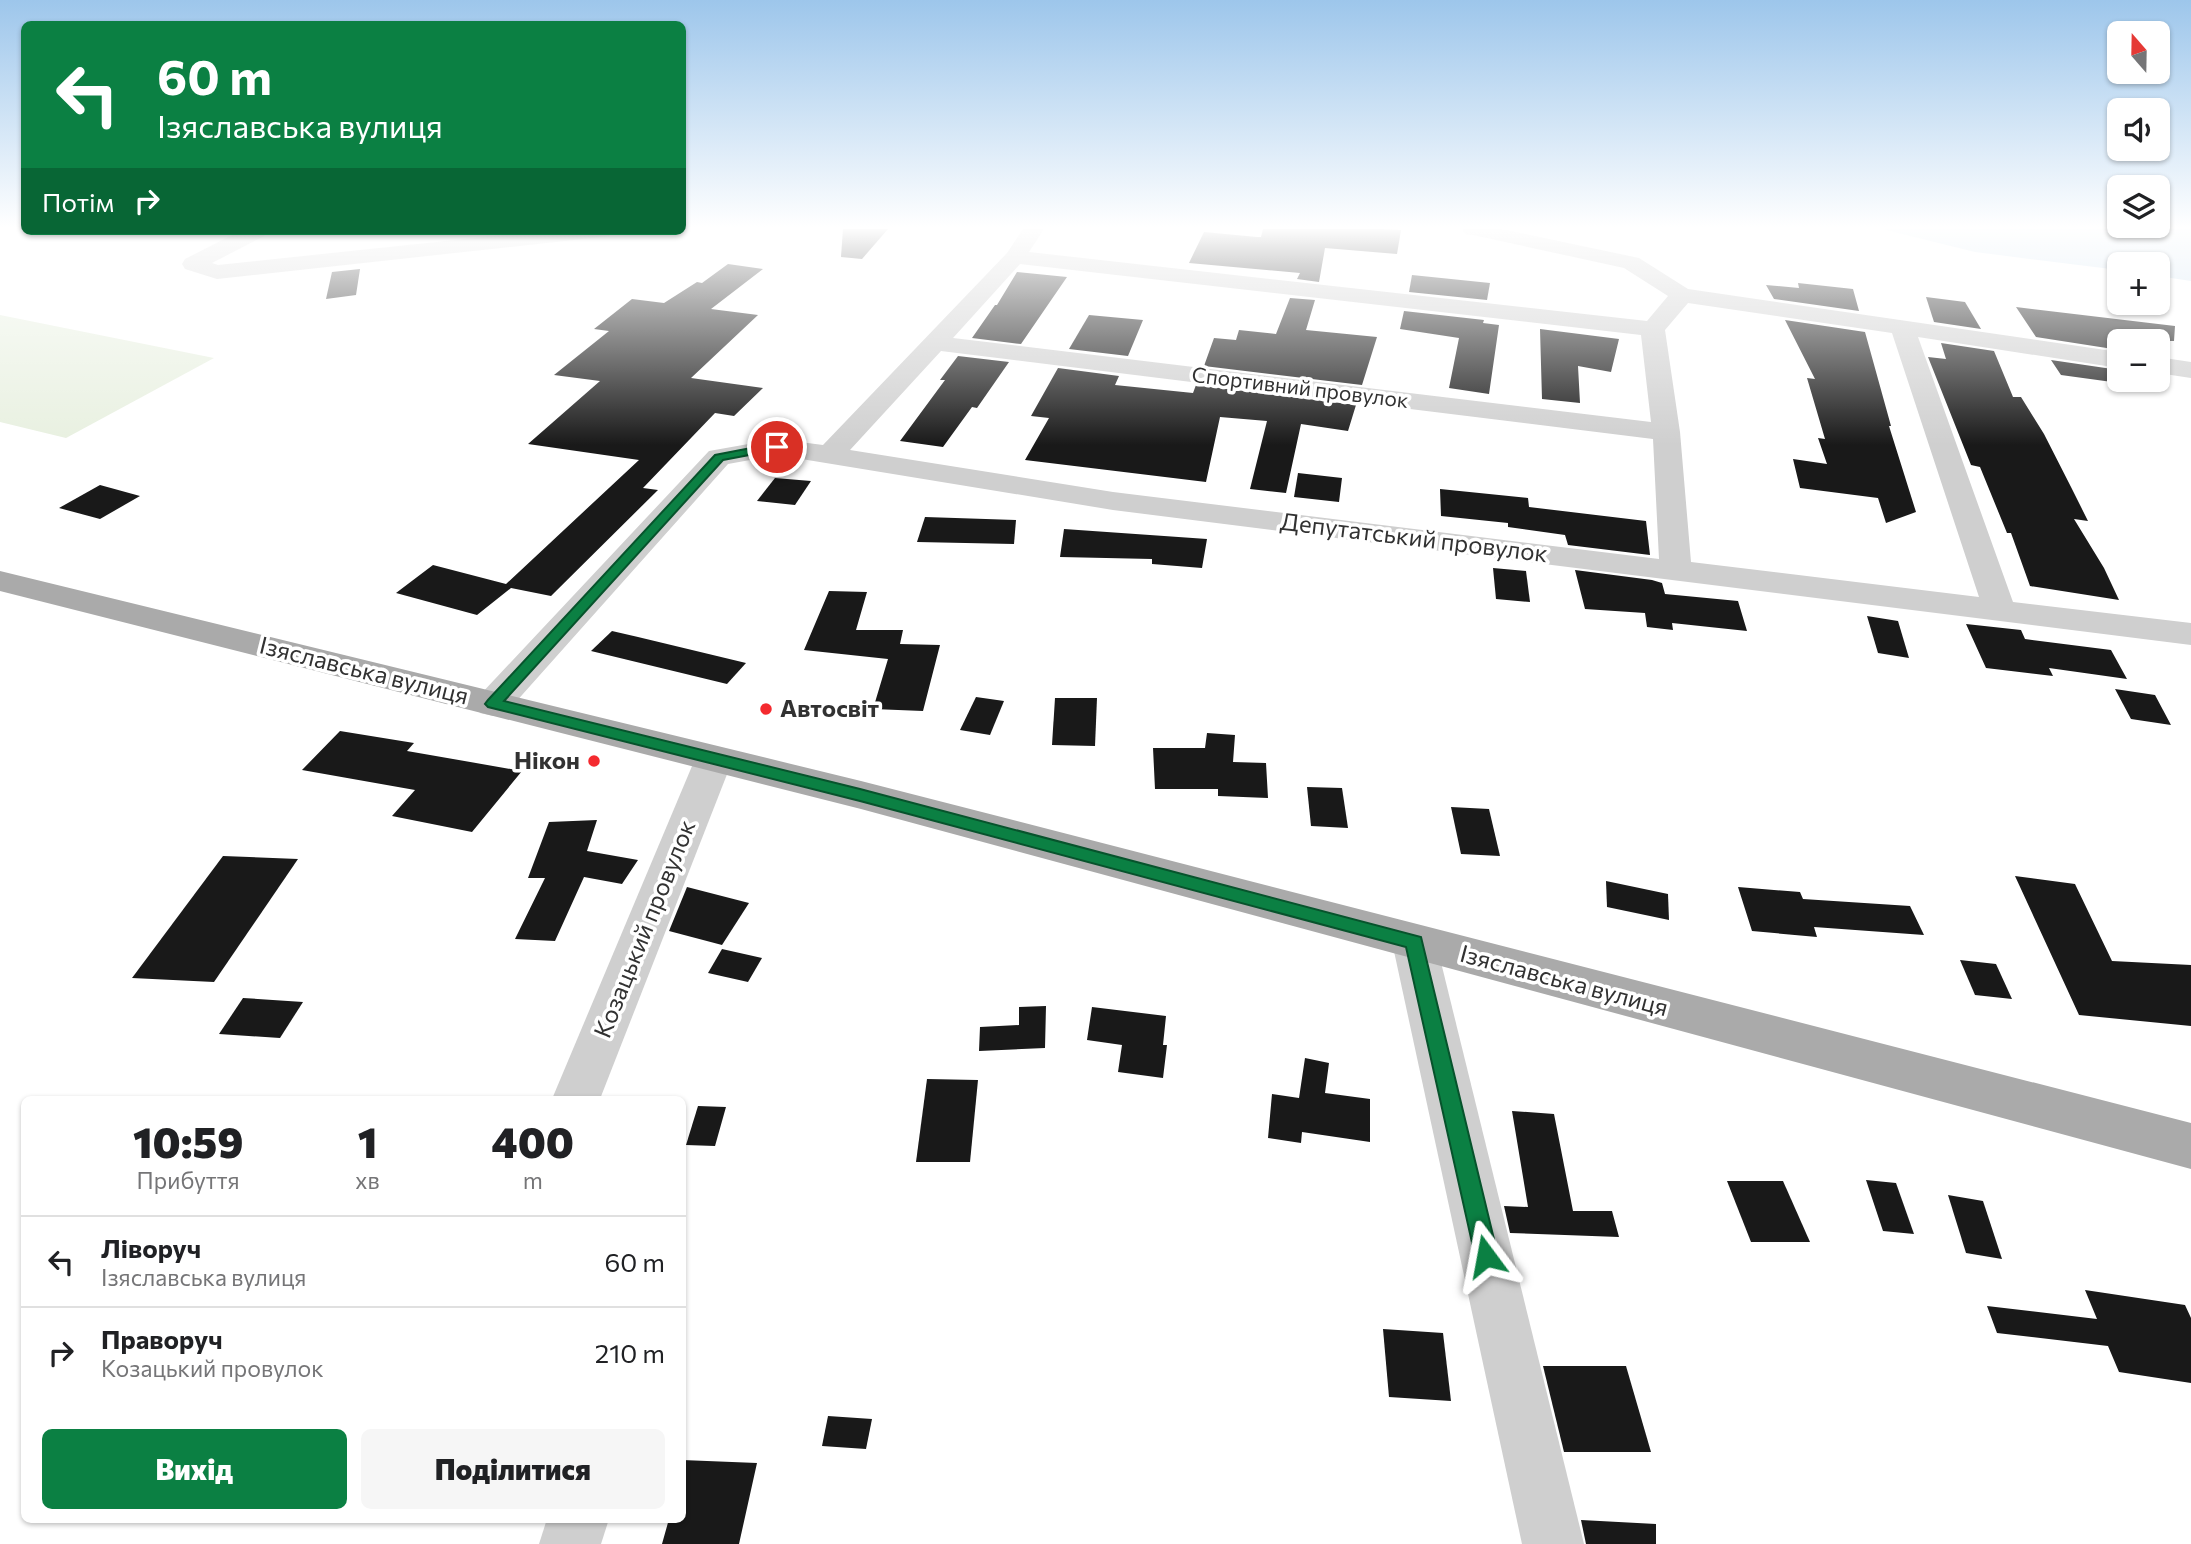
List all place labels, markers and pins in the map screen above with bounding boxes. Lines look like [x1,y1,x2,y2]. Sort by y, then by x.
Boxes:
pin [747,417,807,477]
place label: Автосвіт [780,693,880,722]
marker: Автосвіт [758,701,774,717]
place label: Нікон [514,745,580,774]
marker: Нікон [586,753,602,769]

